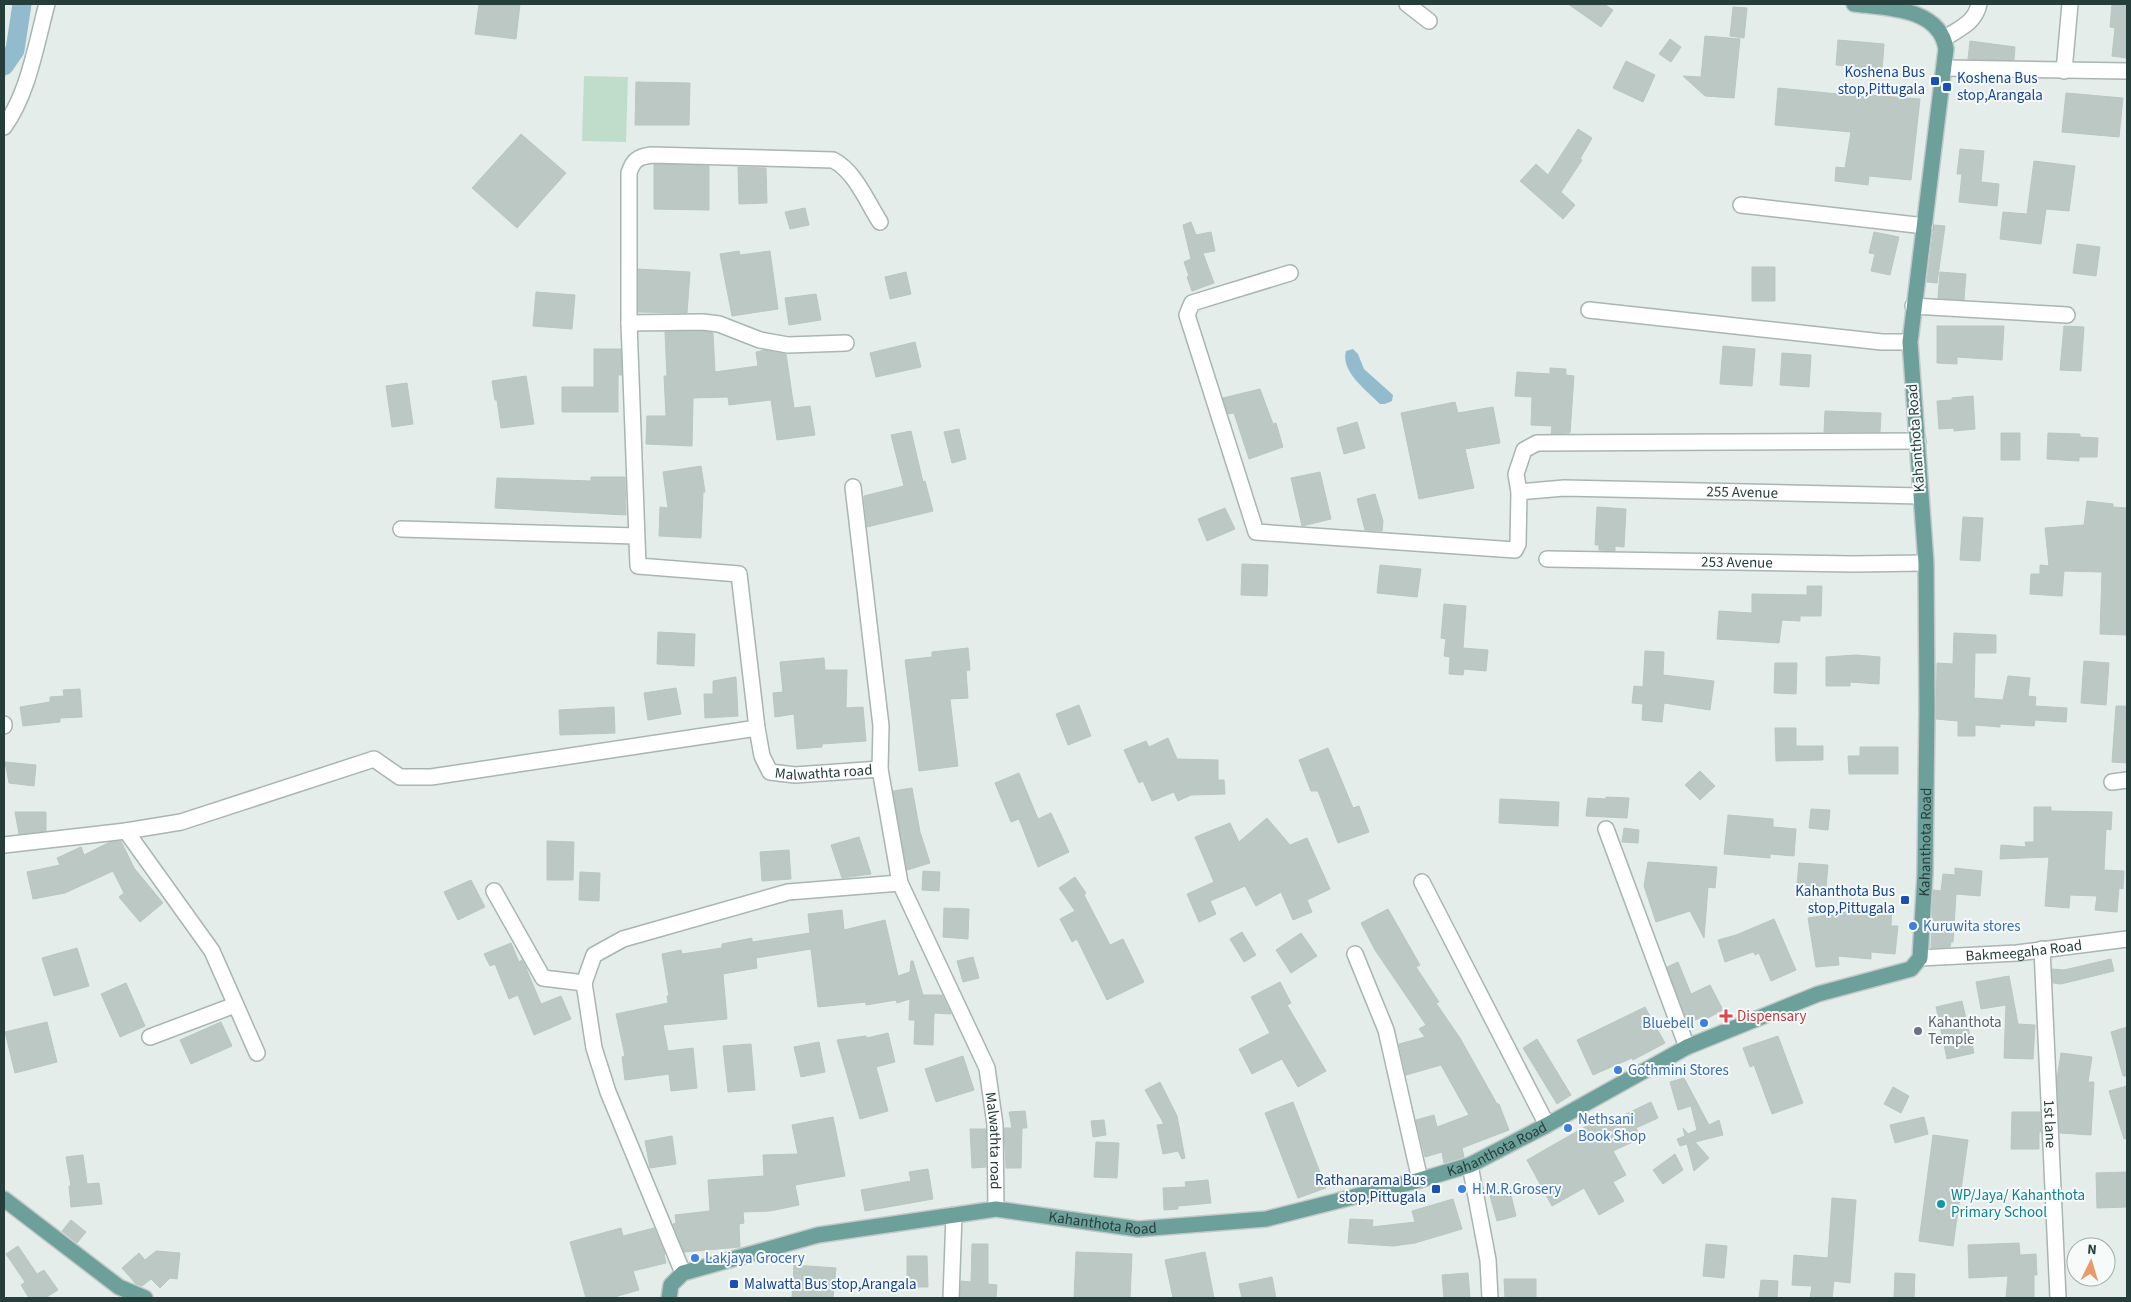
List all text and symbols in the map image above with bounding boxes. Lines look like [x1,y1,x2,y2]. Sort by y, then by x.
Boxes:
place label: Koshena Bus stop,Pittugala [1838,62,1925,100]
place label: Koshena Bus stop,Arangala [1957,68,2043,106]
marker: Koshena Bus stop,Pittugala [1929,75,1941,87]
marker: Koshena Bus stop,Arangala [1941,81,1953,93]
street label: Kahanthota Road [1902,383,1930,493]
street label: 255 Avenue [1706,481,1778,503]
street label: 253 Avenue [1701,551,1773,573]
street label: Malwathta road [774,759,873,786]
street label: Kahanthota Road [1913,788,1937,897]
place label: Kahanthota Bus stop,Pittugala [1795,881,1895,919]
marker: Kahanthota Bus stop,Pittugala [1899,894,1911,906]
place label: Kuruwita stores [1923,916,2021,937]
marker: Kuruwita stores [1907,920,1919,932]
street label: Bakmeegaha Road [1965,934,2083,966]
place label: Dispensary [1737,1006,1807,1027]
marker: Dispensary [1719,1009,1733,1023]
place label: Kahanthota Temple [1928,1012,2002,1050]
place label: Bluebell [1642,1013,1694,1034]
marker: Bluebell [1698,1017,1710,1029]
marker: Kahanthota Temple [1912,1025,1924,1037]
place label: Gothmini Stores [1628,1060,1729,1081]
marker: Gothmini Stores [1612,1064,1624,1076]
street label: Malwathta road [980,1091,1006,1190]
street label: 1st lane [2038,1099,2062,1149]
place label: Nethsani Book Shop [1578,1109,1646,1147]
street label: Kahanthota Road [1444,1116,1551,1182]
marker: Nethsani Book Shop [1562,1122,1574,1134]
place label: Rathanarama Bus stop,Pittugala [1315,1170,1426,1208]
place label: H.M.R.Grosery [1472,1179,1561,1200]
marker: Rathanarama Bus stop,Pittugala [1430,1183,1442,1195]
marker: H.M.R.Grosery [1456,1183,1468,1195]
place label: WP/Jaya/ Kahanthota Primary School [1951,1185,2085,1223]
marker: WP/Jaya/ Kahanthota Primary School [1935,1198,1947,1210]
street label: Kahanthota Road [1047,1206,1158,1240]
north arrow [2066,1237,2116,1287]
text: N [2087,1240,2098,1260]
place label: Lakjaya Grocery [705,1248,805,1269]
marker: Lakjaya Grocery [689,1252,701,1264]
place label: Malwatta Bus stop,Arangala [744,1274,917,1295]
marker: Malwatta Bus stop,Arangala [728,1278,740,1290]

